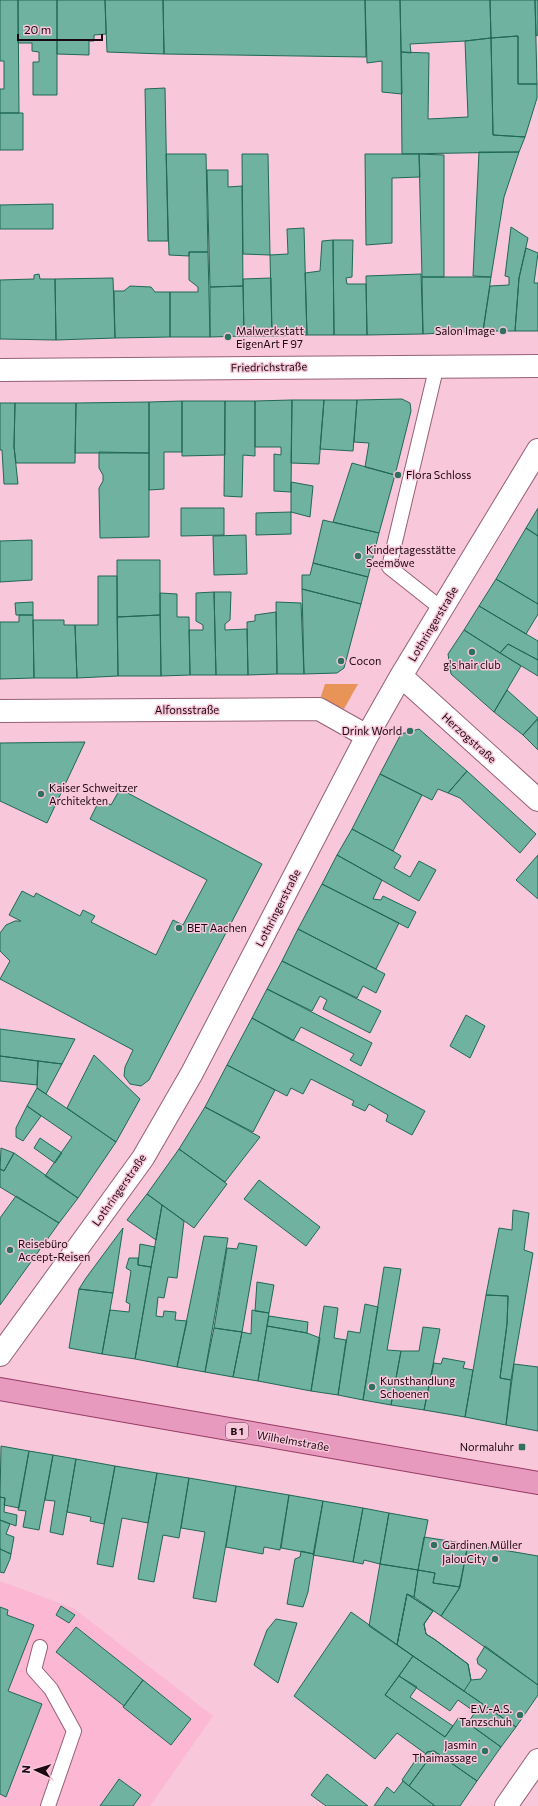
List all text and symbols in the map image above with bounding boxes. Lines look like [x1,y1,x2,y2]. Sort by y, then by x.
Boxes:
scale bar [18,16,102,42]
text: 20 m [24,22,51,36]
place label: Malwerkstatt EigenArt F 97 [236,324,304,350]
place label: Salon Image [435,324,495,337]
marker: Salon Image [498,326,508,336]
marker: Malwerkstatt EigenArt F 97 [223,332,233,342]
street label: Friedrichstraße [231,359,308,374]
place label: Flora Schloss [406,468,471,481]
marker: Flora Schloss [393,470,403,480]
place label: Kindertagesstätte Seemöwe [366,543,456,569]
marker: Kindertagesstätte Seemöwe [353,551,363,561]
street label: Lothringerstraße [405,584,460,664]
marker: g's hair club [467,647,477,657]
place label: Cocon [349,654,381,667]
marker: Cocon [336,656,346,666]
place label: g's hair club [443,658,501,671]
street label: Alfonsstraße [155,703,219,716]
street label: Herzogstraße [440,710,499,765]
place label: Drink World [342,724,402,737]
marker: Drink World [405,726,415,736]
place label: Kaiser Schweitzer Architekten [49,781,138,807]
marker: Kaiser Schweitzer Architekten [36,789,46,799]
street label: Lothringerstraße [252,867,303,949]
place label: BET Aachen [187,921,247,934]
marker: BET Aachen [174,923,184,933]
street label: Lothringerstraße [89,1151,148,1228]
place label: Reisebüro Accept-Reisen [18,1237,90,1263]
marker: Reisebüro Accept-Reisen [5,1245,15,1255]
place label: Kunsthandlung Schoenen [380,1374,455,1400]
marker: Kunsthandlung Schoenen [367,1382,377,1392]
road number: B 1 [226,1423,248,1439]
street label: Wilhelmstraße [256,1428,331,1453]
place label: Normaluhr [460,1440,515,1453]
marker: Normaluhr [517,1442,527,1452]
place label: Gardinen Müller [442,1538,523,1551]
marker: Gardinen Müller [429,1540,439,1550]
place label: JalouCity [442,1552,487,1566]
marker: JalouCity [490,1554,500,1564]
place label: E.V.-A.S. Tanzschuh [459,1702,512,1728]
marker: E.V.-A.S. Tanzschuh [515,1710,525,1720]
place label: Jasmin Thaimassage [412,1738,477,1764]
marker: Jasmin Thaimassage [480,1746,490,1756]
north arrow [16,1750,56,1790]
text: N [19,1765,32,1774]

